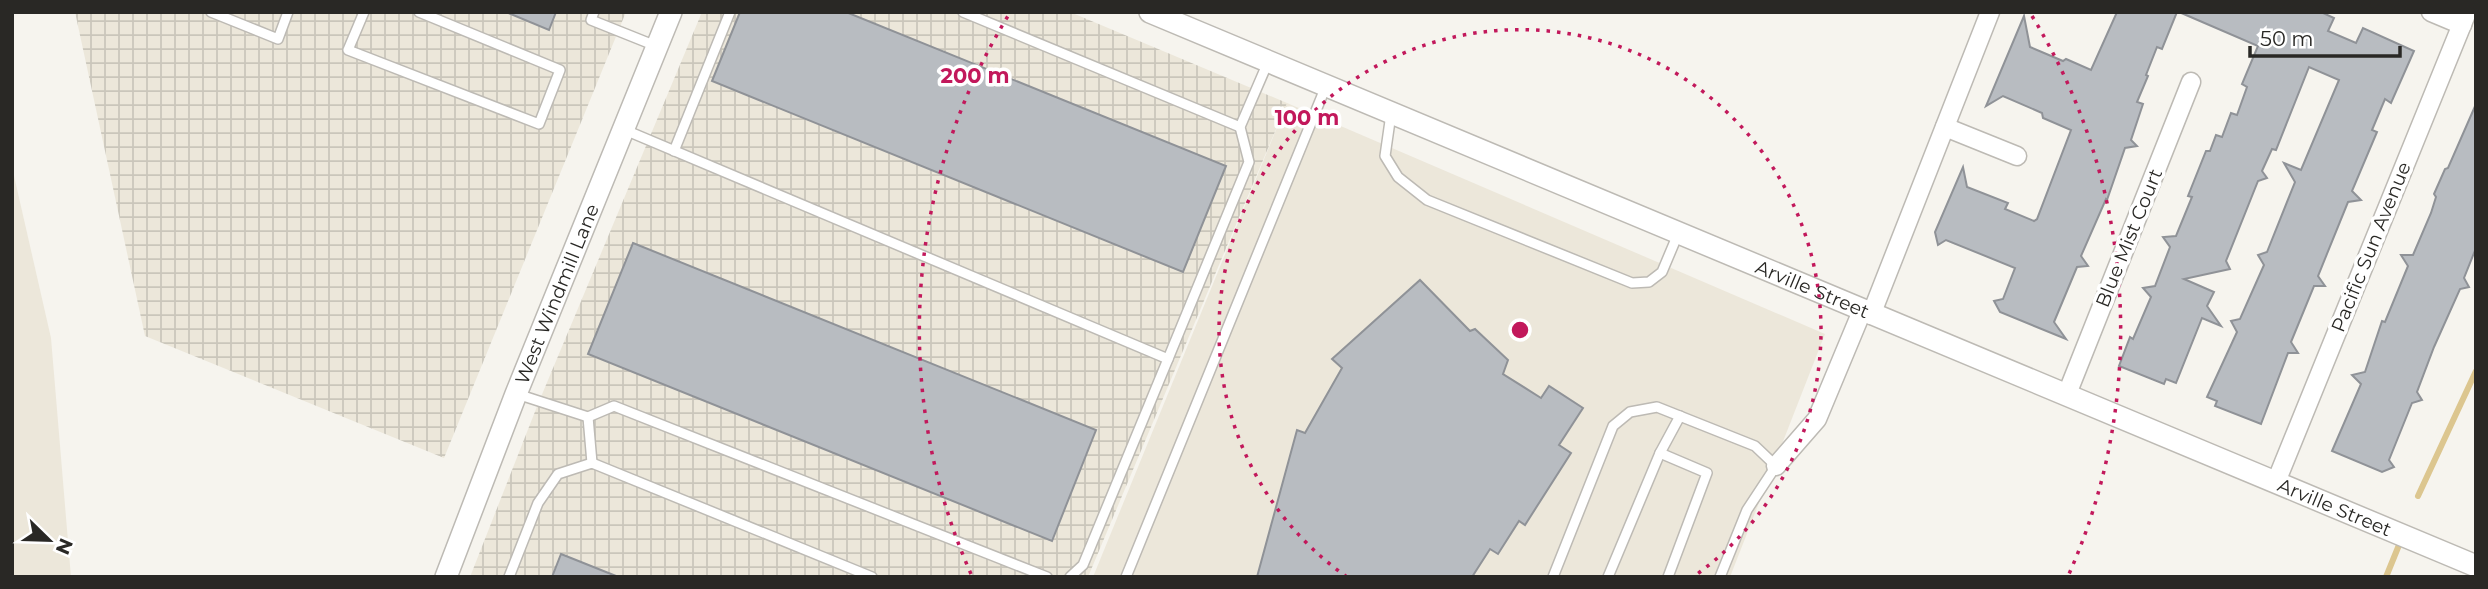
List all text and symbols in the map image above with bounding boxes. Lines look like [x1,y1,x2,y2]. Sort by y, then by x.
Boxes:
scale bar [2250,14,2400,58]
text: 50 m [2260,26,2314,51]
text: 200 m [941,63,1009,88]
text: 100 m [1275,105,1339,130]
street label: Pacific Sun Avenue [2326,159,2416,335]
street label: Blue Mist Court [2091,165,2167,311]
street label: West Windmill Lane [510,200,603,387]
street label: Arville Street [1752,255,1873,323]
centre of rings [1508,318,1532,342]
street label: Arville Street [2274,473,2395,541]
north arrow [14,505,84,575]
text: N [51,535,78,558]

